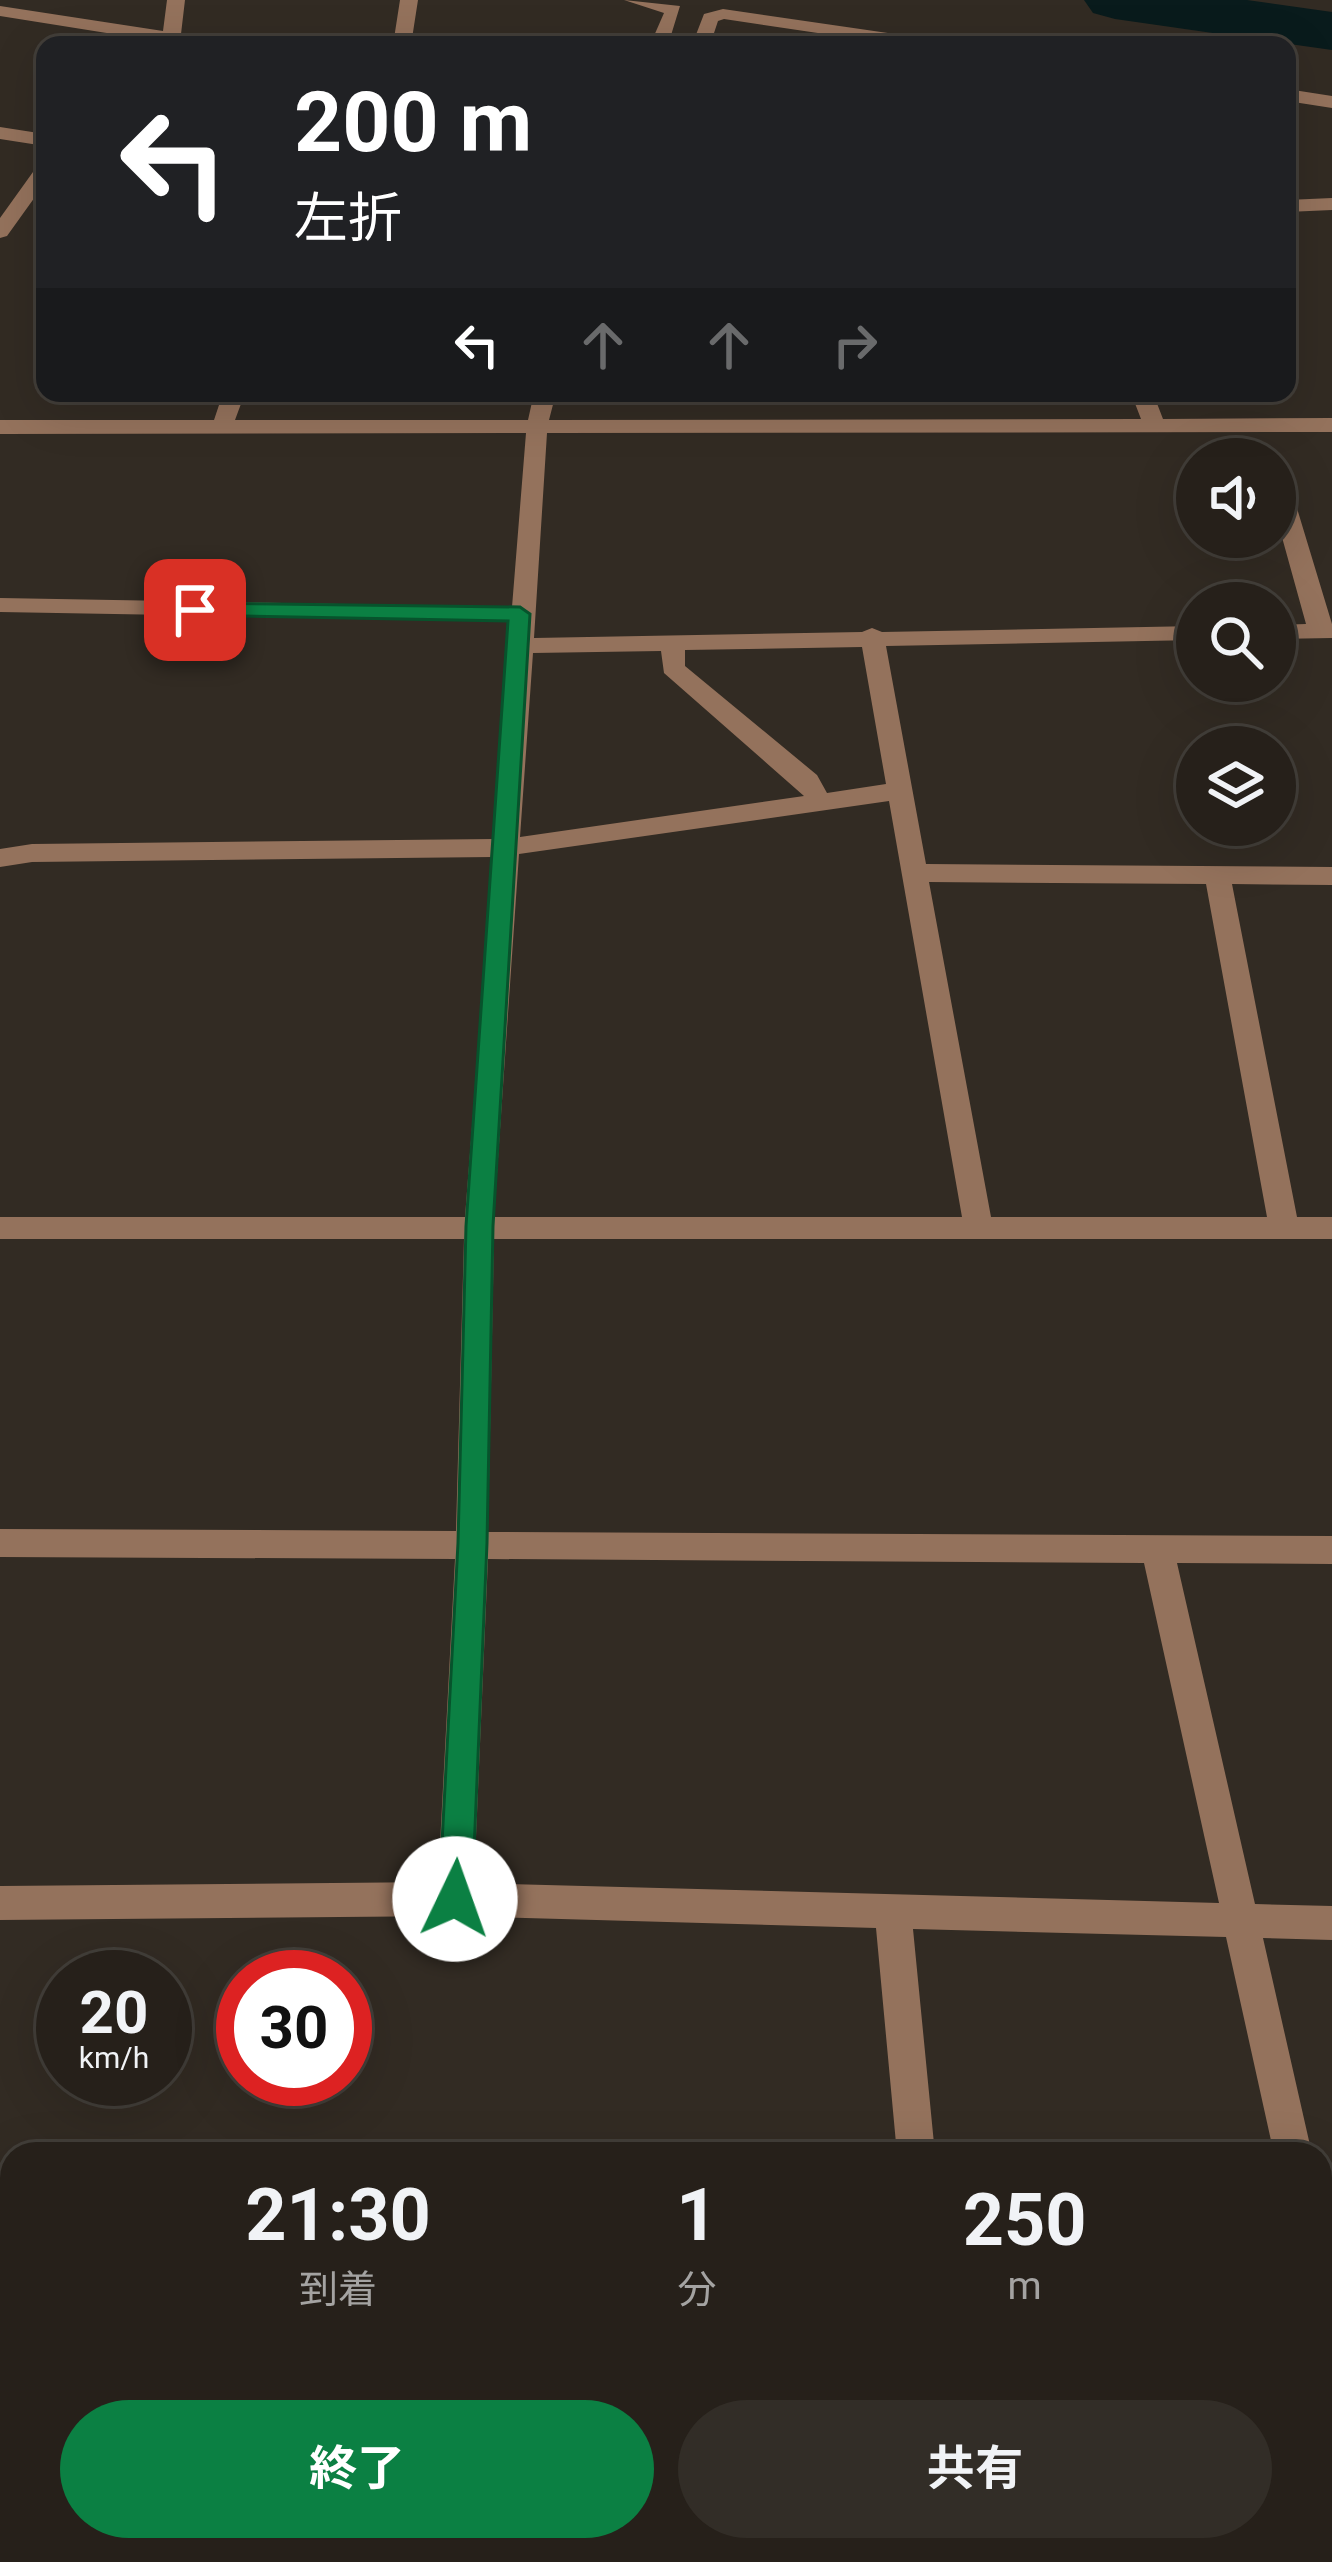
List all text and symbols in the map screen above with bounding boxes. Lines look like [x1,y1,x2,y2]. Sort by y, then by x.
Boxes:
text: 200 m [294,73,532,172]
icon: left [96,84,252,240]
text: 左折 [294,187,402,250]
icon: left [444,312,510,378]
icon: ahead [570,312,636,378]
icon: ahead [696,312,762,378]
icon: right [822,312,888,378]
map controls [1176,438,1296,846]
button: sound [1176,438,1296,558]
pin [144,559,246,661]
icon: arrive [162,577,228,643]
button: search [1176,582,1296,702]
button: layers [1176,726,1296,846]
position arrow [392,1836,518,1962]
speed limit sign: 30 [216,1950,372,2106]
text: 20 [80,1977,148,2048]
text: km/h [79,2040,149,2075]
text: 21:30 [245,2173,431,2258]
text: 1 [676,2173,717,2258]
text: 250 [963,2178,1087,2263]
text: m [1008,2263,1042,2309]
text: 到着 [299,2267,377,2313]
text: 分 [677,2267,716,2313]
button: 終了 [60,2400,654,2538]
button: 共有 [678,2400,1272,2538]

